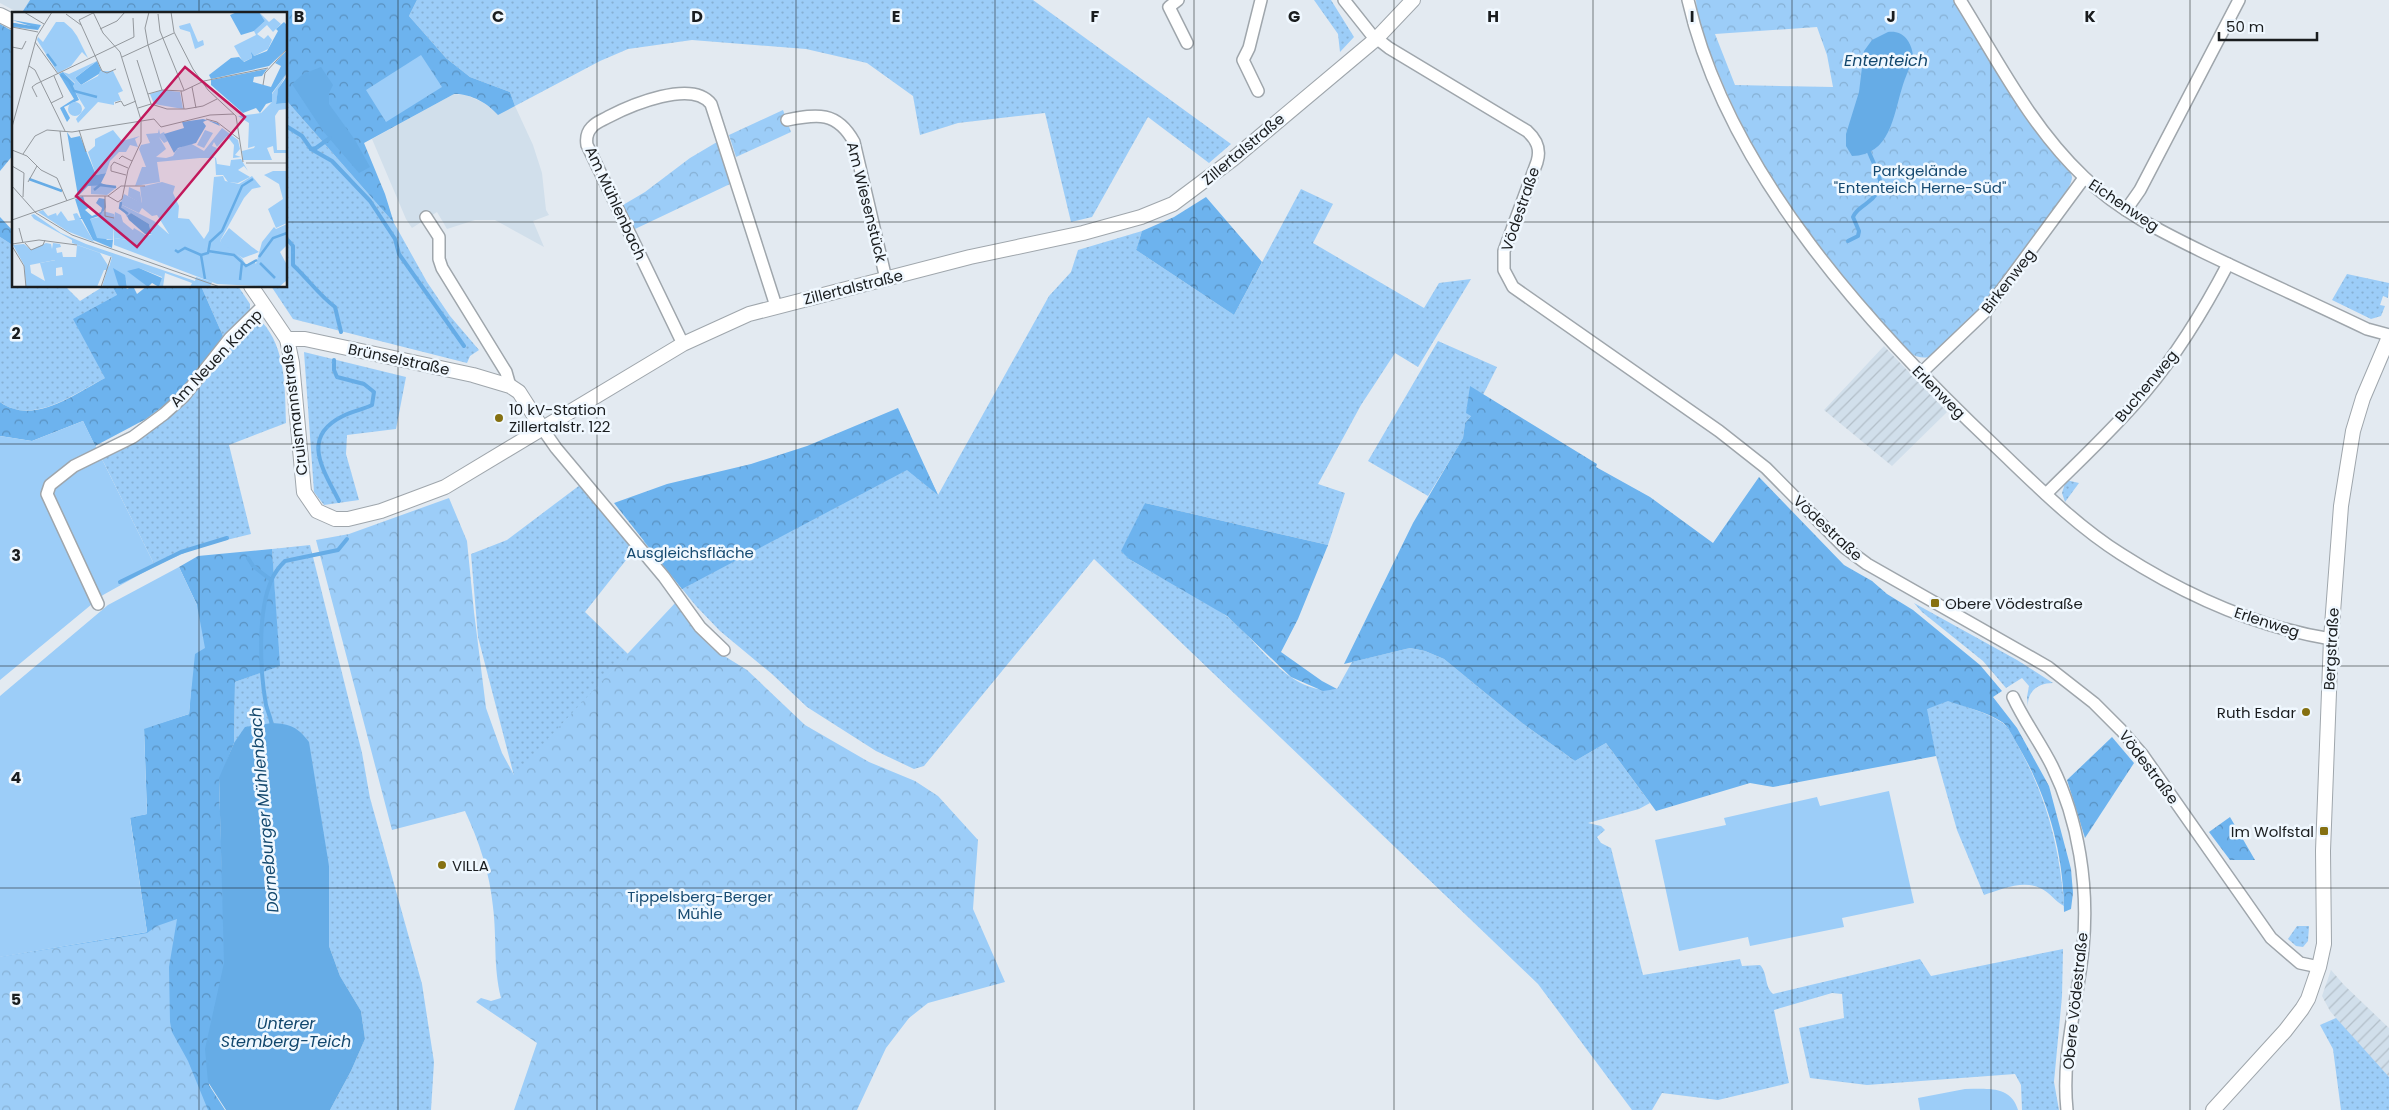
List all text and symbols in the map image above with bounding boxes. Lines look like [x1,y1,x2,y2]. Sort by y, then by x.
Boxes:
text: B [294,5,304,28]
text: C [492,5,504,28]
text: D [691,5,703,28]
text: E [892,5,900,28]
text: F [1091,5,1100,28]
text: G [1288,5,1300,28]
text: H [1487,5,1499,28]
text: I [1690,5,1694,28]
text: J [1886,5,1896,28]
text: K [2084,5,2096,28]
scale bar [2219,10,2316,42]
inset map [12,12,288,288]
text: 50 m [2226,16,2264,37]
water label: Ententeich [1844,49,1928,72]
street label: Zillertalstraße [1197,108,1289,190]
street label: Am Wiesenstück [842,139,892,265]
street label: Am Mühlenbach [580,143,652,263]
park label: Parkgelände "Ententeich Herne-Süd" [1834,160,2006,198]
street label: Vödestraße [1496,164,1544,254]
street label: Eichenweg [2085,174,2163,236]
street label: Birkenweg [1976,244,2040,318]
street label: Zillertalstraße [801,264,905,310]
street label: Am Neuen Kamp [165,305,267,411]
text: 2 [11,322,21,345]
street label: Brünselstraße [346,338,452,380]
street label: Cruismannstraße [276,343,312,477]
street label: Buchenweg [2110,345,2182,427]
street label: Erlenweg [1908,361,1970,423]
place label: 10 kV-Station Zillertalstr. 122 [509,399,610,437]
marker: 10 kV-Station Zillertalstr. 122 [493,412,505,424]
street label: Vödestraße [1789,490,1867,566]
park label: Ausgleichsfläche [626,542,754,563]
text: 3 [11,544,21,567]
place label: Obere Vödestraße [1945,593,2083,614]
marker: Obere Vödestraße [1929,597,1941,609]
street label: Erlenweg [2232,602,2302,642]
street label: Bergstraße [2318,607,2344,691]
place label: Ruth Esdar [2217,702,2296,723]
water label: Dorneburger Mühlenbach [244,706,284,914]
marker: Ruth Esdar [2300,706,2312,718]
street label: Vödestraße [2114,726,2184,808]
text: 4 [11,766,22,789]
place label: Im Wolfstal [2231,821,2314,842]
marker: Im Wolfstal [2318,825,2330,837]
place label: VILLA [452,855,489,876]
marker: VILLA [436,859,448,871]
park label: Tippelsberg-Berger Mühle [627,886,773,924]
street label: Obere Vödestraße [2057,931,2093,1071]
text: 5 [11,988,21,1011]
water label: Unterer Stemberg-Teich [221,1012,351,1053]

